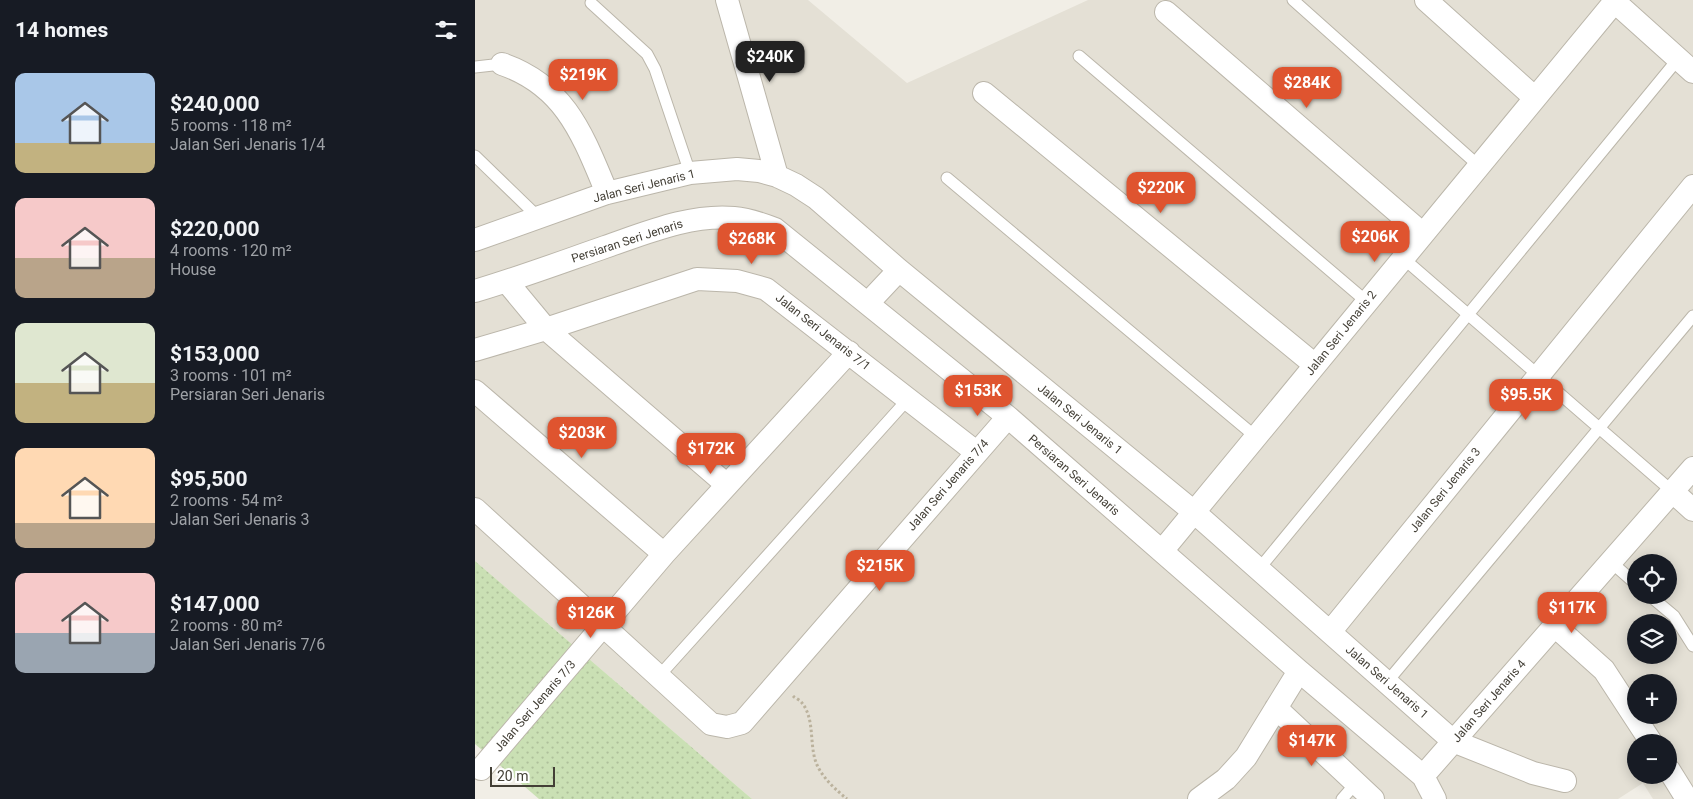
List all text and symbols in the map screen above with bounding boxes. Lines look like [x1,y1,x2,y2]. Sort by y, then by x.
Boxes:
icon: filters [432,16,460,44]
text: 14 homes [15,18,108,42]
pin: $240K [735,41,805,83]
text: $240K [747,47,793,66]
pin: $219K [548,58,618,101]
text: $219K [560,65,606,84]
pin: $284K [1272,66,1342,109]
text: $284K [1284,73,1330,92]
text: $240,000 [170,92,260,116]
icon: home [55,93,115,153]
text: 5 rooms · 118 m² [170,116,292,135]
text: Jalan Seri Jenaris 1/4 [170,135,325,154]
street label: Jalan Seri Jenaris 1 [592,167,696,205]
pin: $220K [1126,172,1196,214]
text: $220K [1138,178,1184,197]
street label: Persiaran Seri Jenaris [570,216,684,266]
text: $220,000 [170,217,260,241]
icon: home [55,218,115,278]
pin: $206K [1340,220,1410,263]
pin: $268K [717,222,787,265]
text: $206K [1352,227,1398,246]
text: $268K [729,229,775,248]
text: 4 rooms · 120 m² [170,241,292,260]
text: House [170,260,216,279]
street label: Jalan Seri Jenaris 2 [1303,288,1380,378]
street label: Jalan Seri Jenaris 7/1 [773,291,873,373]
text: $153,000 [170,342,260,366]
icon: home [55,343,115,403]
text: 3 rooms · 101 m² [170,366,292,385]
pin: $153K [943,374,1013,417]
pin: $95.5K [1485,378,1567,421]
text: $153K [955,381,1001,400]
street label: Jalan Seri Jenaris 1 [1035,381,1125,457]
text: Persiaran Seri Jenaris [170,385,325,404]
text: $95.5K [1500,385,1552,404]
pin: $203K [547,416,617,459]
text: $203K [559,423,605,442]
pin: $172K [676,432,746,475]
street label: Persiaran Seri Jenaris [1026,432,1122,518]
street label: Jalan Seri Jenaris 7/4 [905,436,992,534]
text: $172K [688,439,734,458]
street label: Jalan Seri Jenaris 3 [1407,445,1483,535]
text: $95,500 [170,467,247,491]
icon: home [55,468,115,528]
text: 2 rooms · 54 m² [170,491,283,510]
text: Jalan Seri Jenaris 3 [170,510,310,529]
pin: $215K [845,550,915,592]
map controls [1627,554,1677,784]
button: locate [1627,554,1677,604]
text: $215K [857,556,903,575]
text: $147,000 [170,592,260,616]
pin: $117K [1537,592,1607,634]
icon: home [55,593,115,653]
pin: $126K [556,596,626,639]
text: $117K [1549,598,1595,617]
text: $126K [568,603,614,622]
button: layers [1627,614,1677,664]
text: 2 rooms · 80 m² [170,616,283,635]
text: Jalan Seri Jenaris 7/6 [170,635,325,654]
street label: Jalan Seri Jenaris 1 [1343,642,1431,722]
street label: Jalan Seri Jenaris 7/3 [492,657,578,755]
street label: Jalan Seri Jenaris 4 [1449,657,1529,745]
button: + [1627,674,1677,724]
pin: $147K [1277,724,1347,767]
text: $147K [1289,731,1335,750]
button: − [1627,734,1677,784]
scale bar [490,764,555,787]
text: 20 m [497,768,529,784]

